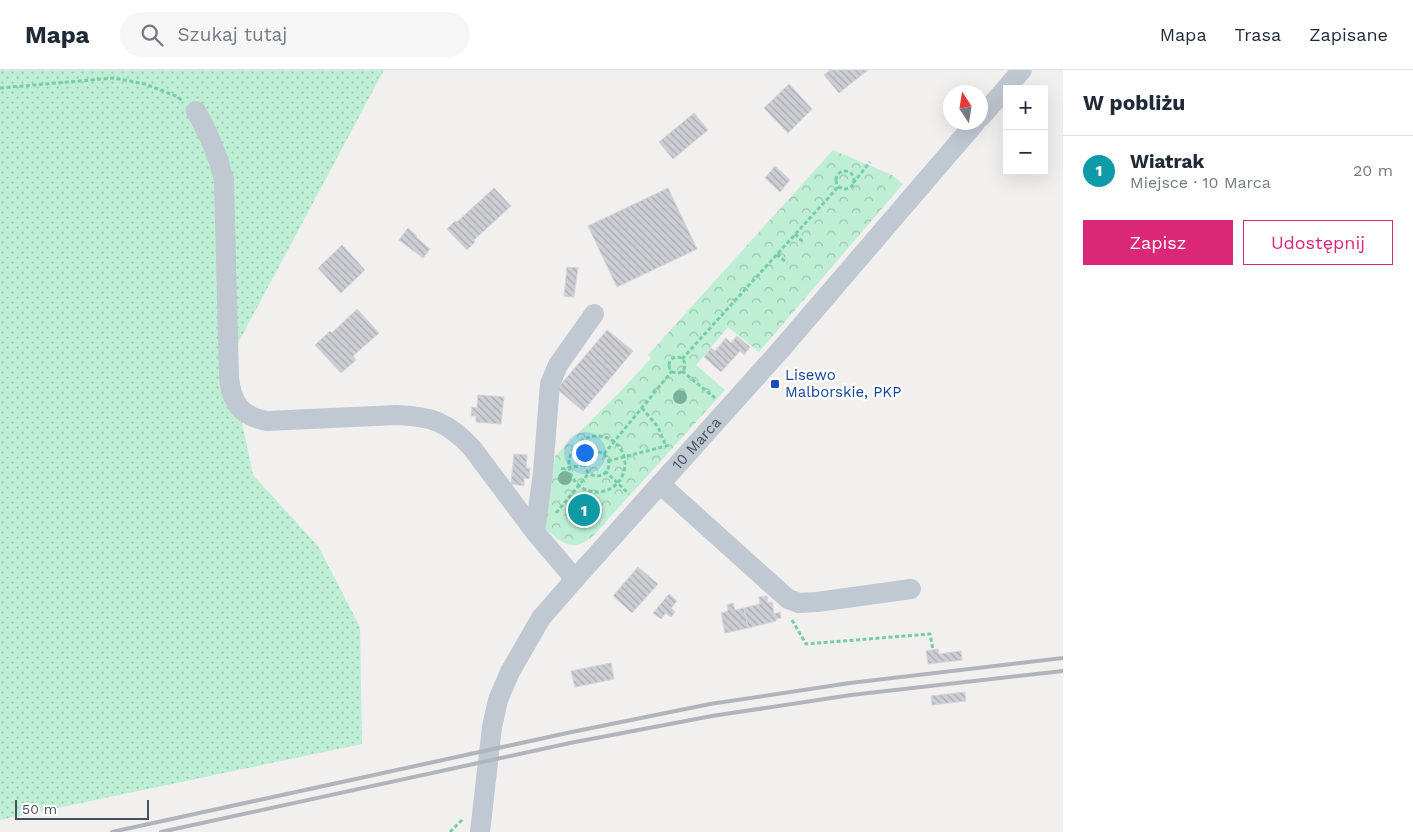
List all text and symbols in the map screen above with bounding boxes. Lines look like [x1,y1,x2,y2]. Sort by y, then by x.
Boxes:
search box [120,12,470,57]
text: Mapa [25,21,90,49]
icon: search [138,21,166,49]
text: Szukaj tutaj [178,23,287,46]
text: Mapa [1160,24,1207,45]
text: Trasa [1235,24,1281,45]
text: Zapisane [1309,24,1388,45]
north arrow [943,85,988,130]
map controls [1003,85,1048,175]
button: + [1003,85,1048,130]
text: W pobliżu [1083,90,1185,115]
button: − [1003,130,1048,175]
text: Wiatrak [1130,150,1204,173]
text: 1 [1096,161,1102,180]
text: 20 m [1353,161,1393,180]
text: Miejsce · 10 Marca [1130,173,1271,192]
button: Zapisz [1083,220,1233,265]
button: Udostępnij [1243,220,1393,265]
place label: Lisewo Malborskie, PKP [785,366,901,401]
marker: Lisewo Malborskie, PKP [769,378,781,390]
street label: 10 Marca [668,413,725,473]
your location [572,440,598,466]
pin: 1 [568,491,600,529]
scale bar [15,797,149,820]
text: 50 m [22,801,57,817]

